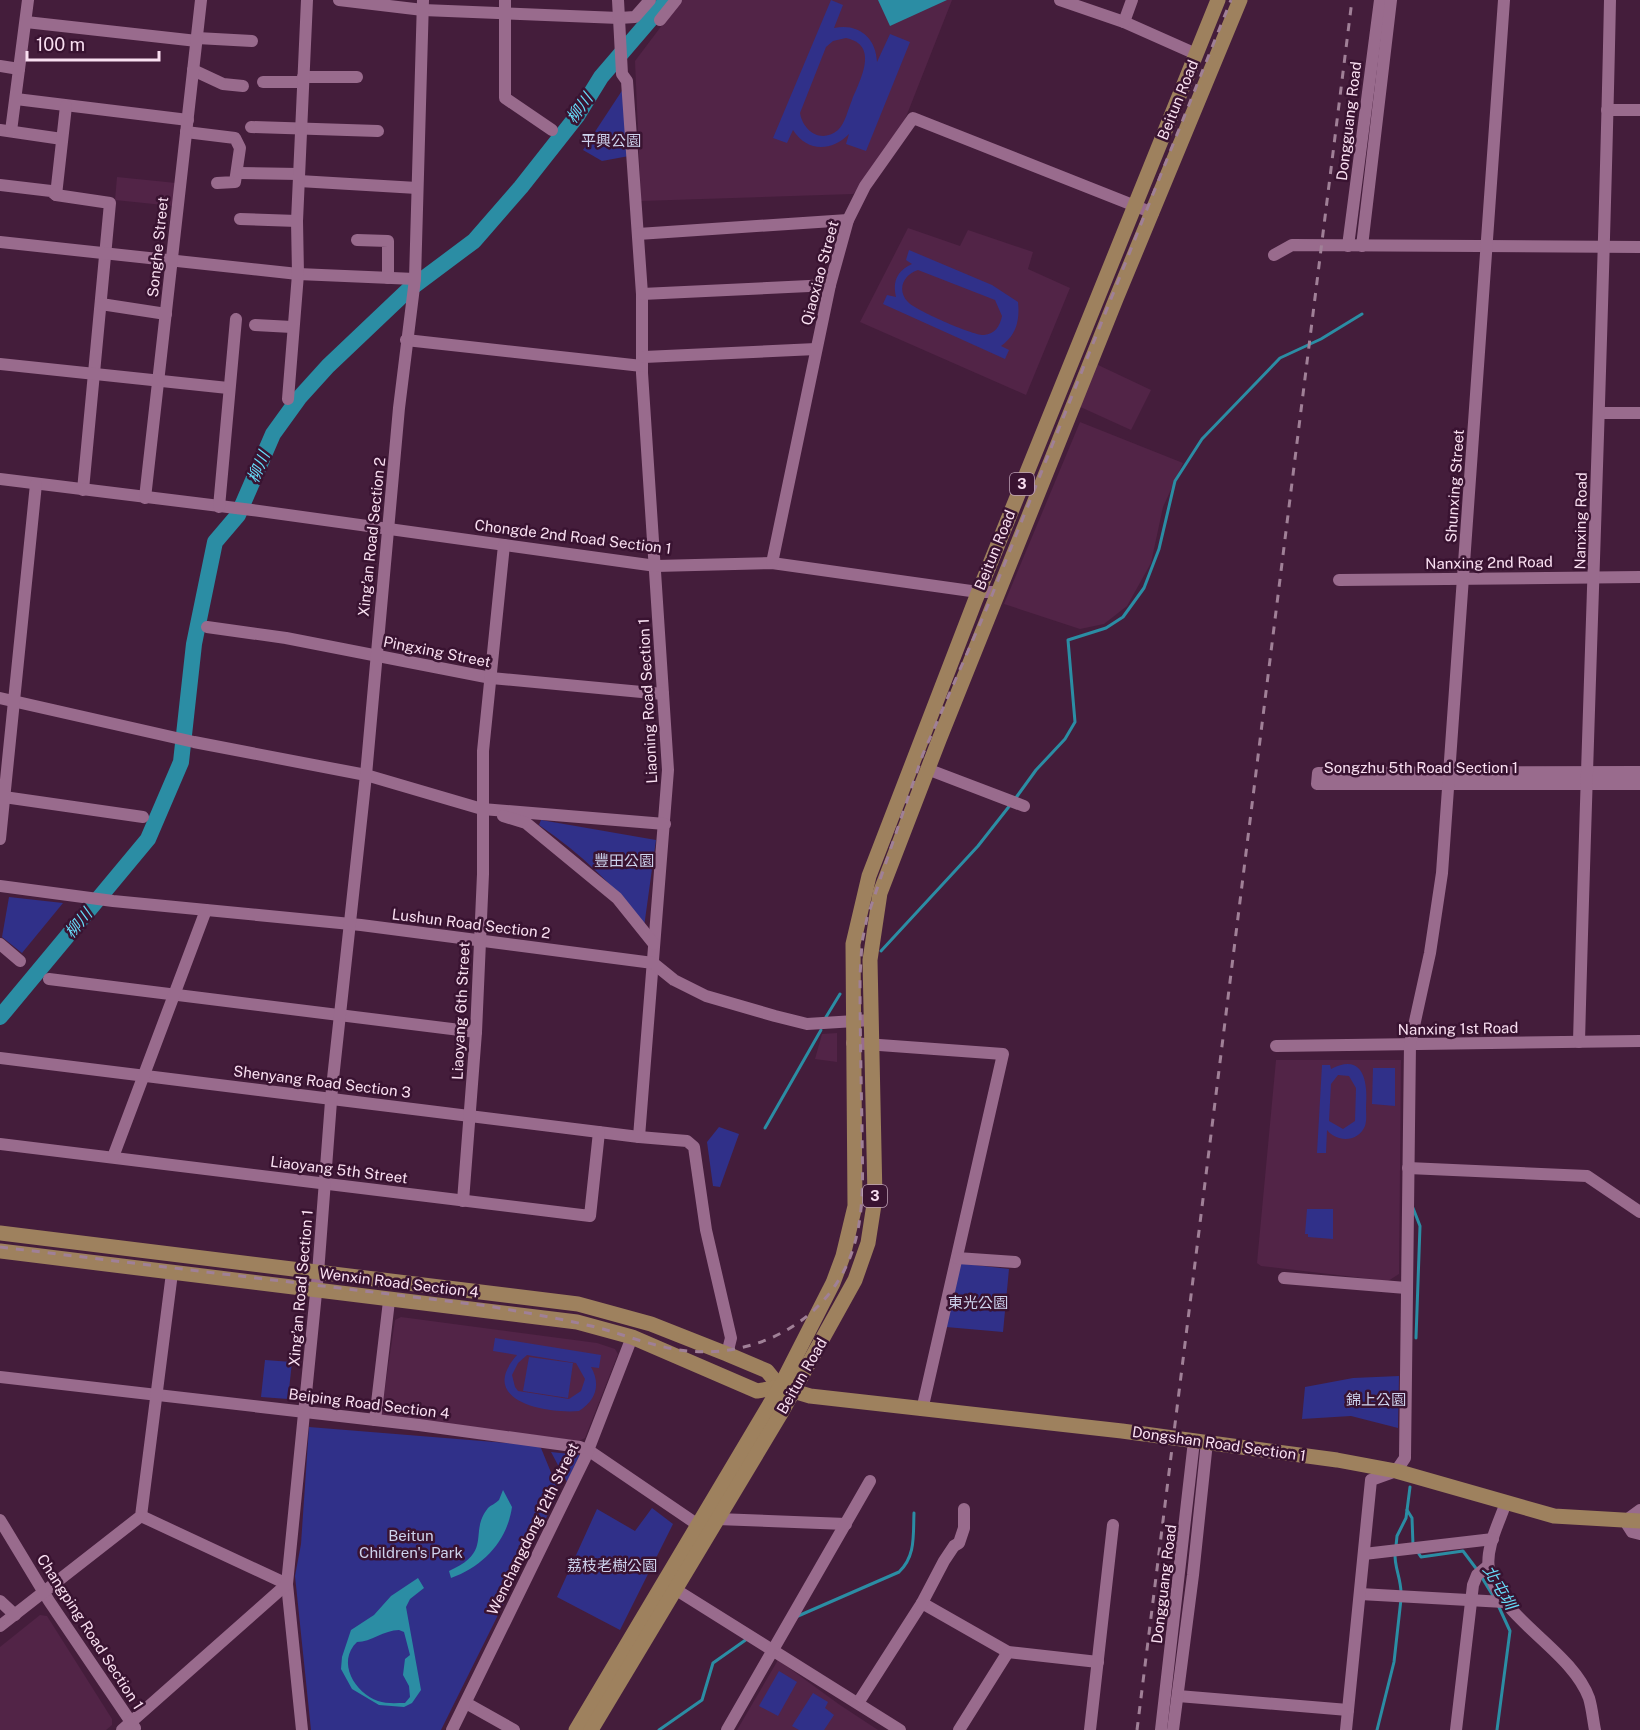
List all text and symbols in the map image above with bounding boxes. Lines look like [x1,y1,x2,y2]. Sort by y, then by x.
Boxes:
scale bar [27,24,159,62]
text: 100 m [36,34,85,55]
street label: Beitun Road [1154,57,1201,142]
street label: Dongguang Road [1333,60,1364,182]
water label: 柳川 [562,88,598,127]
park label: 平興公園 [581,132,641,149]
street label: Songhe Street [144,196,171,298]
street label: Qiaoxiao Street [797,219,842,327]
street label: Shunxing Street [1442,428,1467,543]
water label: 柳川 [243,447,274,486]
street label: Xing’an Road Section 2 [355,456,388,617]
street label: Nanxing Road [1571,472,1590,570]
road number: 3 [1010,473,1034,495]
street label: Beitun Road [971,507,1018,592]
street label: Chongde 2nd Road Section 1 [474,516,673,557]
street label: Nanxing 2nd Road [1425,553,1553,572]
street label: Liaoning Road Section 1 [635,618,660,784]
street label: Pingxing Street [382,633,492,670]
street label: Songzhu 5th Road Section 1 [1324,759,1518,776]
park label: 豐田公園 [594,852,654,869]
water label: 柳川 [61,903,97,942]
street label: Lushun Road Section 2 [391,905,551,942]
street label: Liaoyang 6th Street [448,941,473,1080]
street label: Nanxing 1st Road [1398,1019,1518,1038]
street label: Shenyang Road Section 3 [232,1062,412,1101]
street label: Liaoyang 5th Street [269,1153,409,1186]
road number: 3 [863,1185,887,1207]
street label: Xing’an Road Section 1 [285,1209,316,1367]
street label: Wenxin Road Section 4 [318,1264,480,1301]
park label: 東光公園 [948,1294,1008,1311]
street label: Beitun Road [773,1335,830,1417]
street label: Beiping Road Section 4 [288,1385,451,1422]
park label: 錦上公園 [1346,1391,1406,1408]
street label: Dongshan Road Section 1 [1131,1423,1307,1464]
street label: Wenchangdong 12th Street [483,1440,582,1618]
street label: Dongguang Road [1148,1523,1179,1645]
park label: Beitun Children's Park [359,1527,463,1561]
street label: Changping Road Section 1 [34,1551,147,1712]
park label: 荔枝老樹公園 [567,1557,657,1574]
water label: 北屯圳 [1479,1562,1521,1614]

